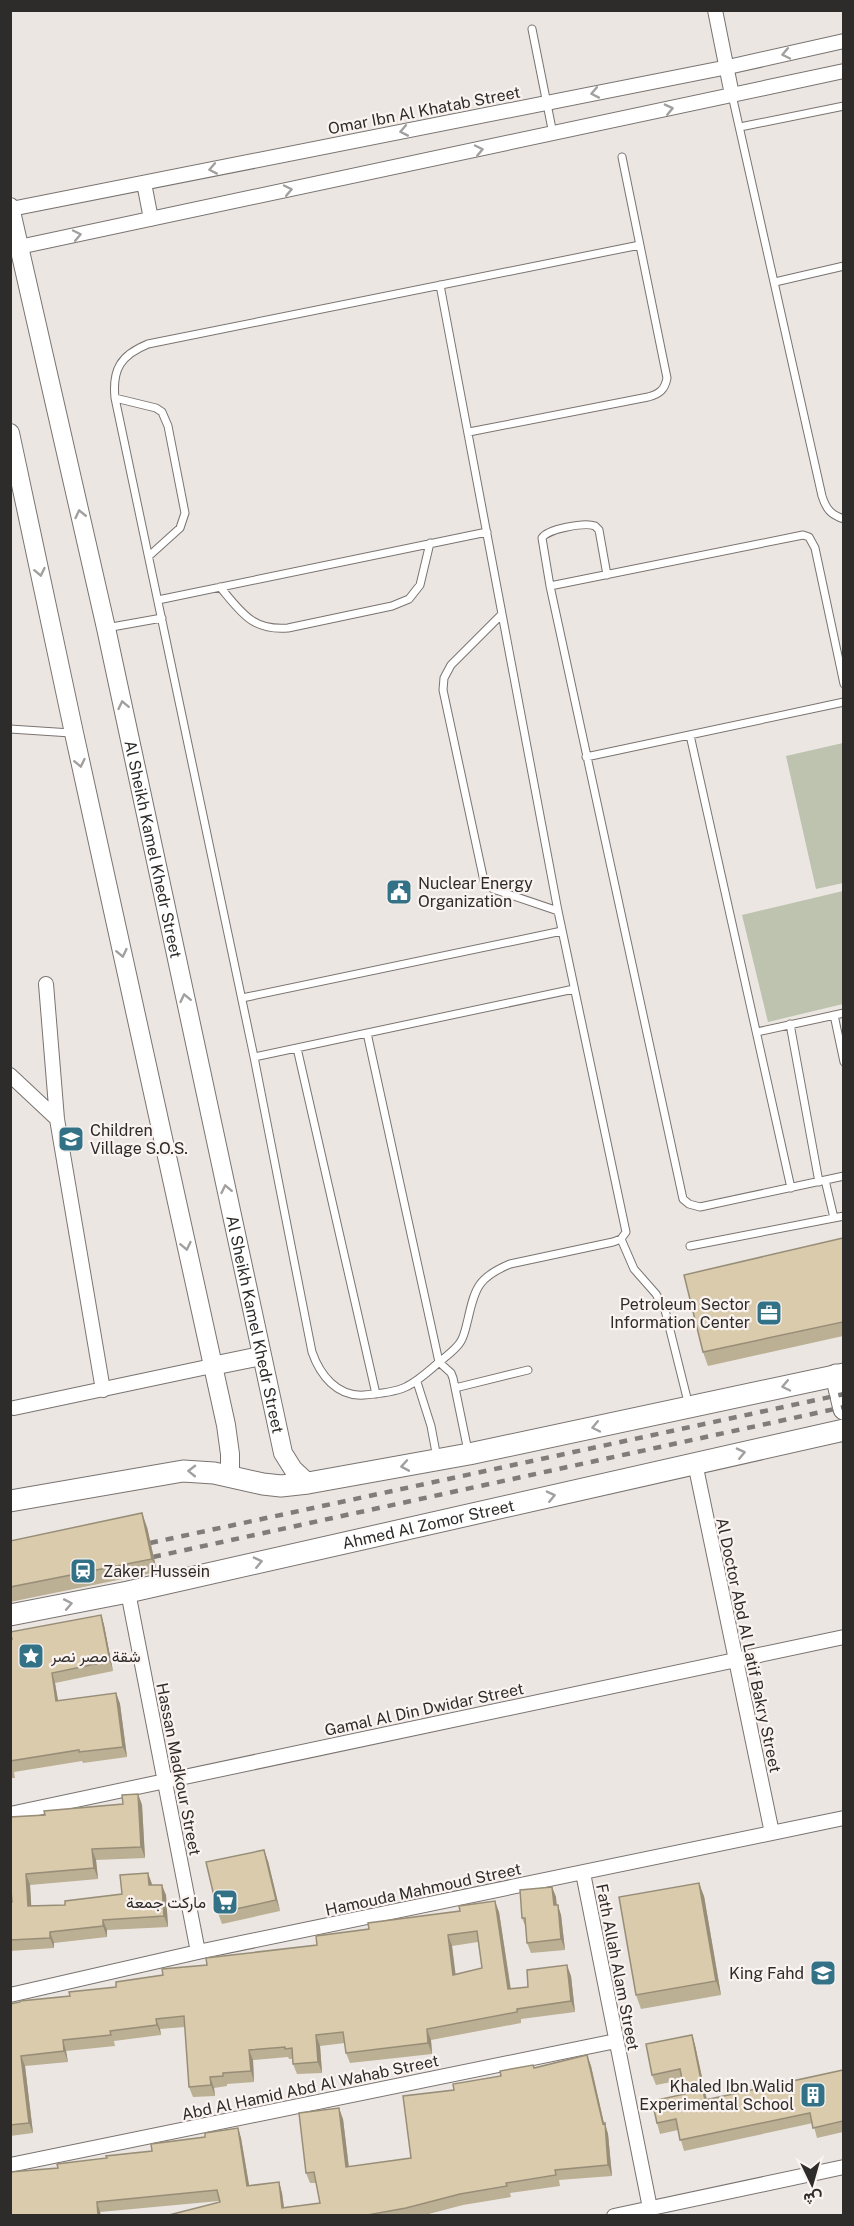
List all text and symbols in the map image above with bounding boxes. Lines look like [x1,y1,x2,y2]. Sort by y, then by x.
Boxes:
one-way arrow [782,46,792,59]
street label: Omar Ibn Al Khatab Street [326,83,522,138]
one-way arrow [591,86,601,99]
one-way arrow [664,103,674,116]
one-way arrow [399,124,409,137]
one-way arrow [473,144,483,157]
one-way arrow [208,162,218,175]
one-way arrow [283,184,293,197]
one-way arrow [71,229,81,242]
one-way arrow [75,509,88,519]
one-way arrow [33,567,46,577]
one-way arrow [117,700,130,710]
street label: Al Sheikh Kamel Khedr Street [120,738,186,960]
one-way arrow [73,757,86,767]
place label: Nuclear Energy Organization [418,874,533,911]
public building icon: Nuclear Energy Organization [384,877,414,907]
one-way arrow [115,948,128,958]
one-way arrow [179,993,192,1003]
place label: Children Village S.O.S. [90,1121,188,1158]
school or university icon: Children Village S.O.S. [56,1124,86,1154]
one-way arrow [220,1184,233,1194]
street label: Al Sheikh Kamel Khedr Street [222,1214,288,1435]
one-way arrow [179,1241,192,1251]
place label: Petroleum Sector Information Center [610,1295,750,1332]
office icon: Petroleum Sector Information Center [754,1298,784,1328]
one-way arrow [782,1379,792,1392]
one-way arrow [591,1420,601,1433]
one-way arrow [736,1447,746,1460]
one-way arrow [400,1459,410,1472]
one-way arrow [187,1465,196,1478]
one-way arrow [546,1490,556,1503]
street label: Ahmed Al Zomor Street [340,1496,516,1553]
street label: Al Doctor Abd Al Latif Bakry Street [712,1516,785,1774]
station icon: Zaker Hussein [68,1556,98,1586]
one-way arrow [253,1556,263,1569]
place label: Zaker Hussein [103,1562,210,1581]
one-way arrow [63,1598,73,1611]
place icon: شقة مصر نصر [16,1641,46,1671]
place label: شقة مصر نصر [50,1647,141,1667]
street label: Gamal Al Din Dwidar Street [323,1679,525,1740]
street label: Hassan Madkour Street [152,1681,205,1857]
street label: Hamouda Mahmoud Street [323,1859,523,1920]
street label: Fath Allah Alam Street [592,1882,643,2052]
supermarket icon: ماركت جمعة [210,1887,240,1917]
place label: ماركت جمعة [126,1893,206,1913]
school or university icon: King Fahd [808,1958,838,1988]
place label: King Fahd [729,1964,804,1983]
street label: Abd Al Hamid Abd Al Wahab Street [180,2051,440,2124]
place label: Khaled Ibn Walid Experimental School [639,2077,794,2114]
building icon: Khaled Ibn Walid Experimental School [798,2080,828,2110]
north arrow [782,2154,842,2214]
text: ش [803,2188,824,2209]

